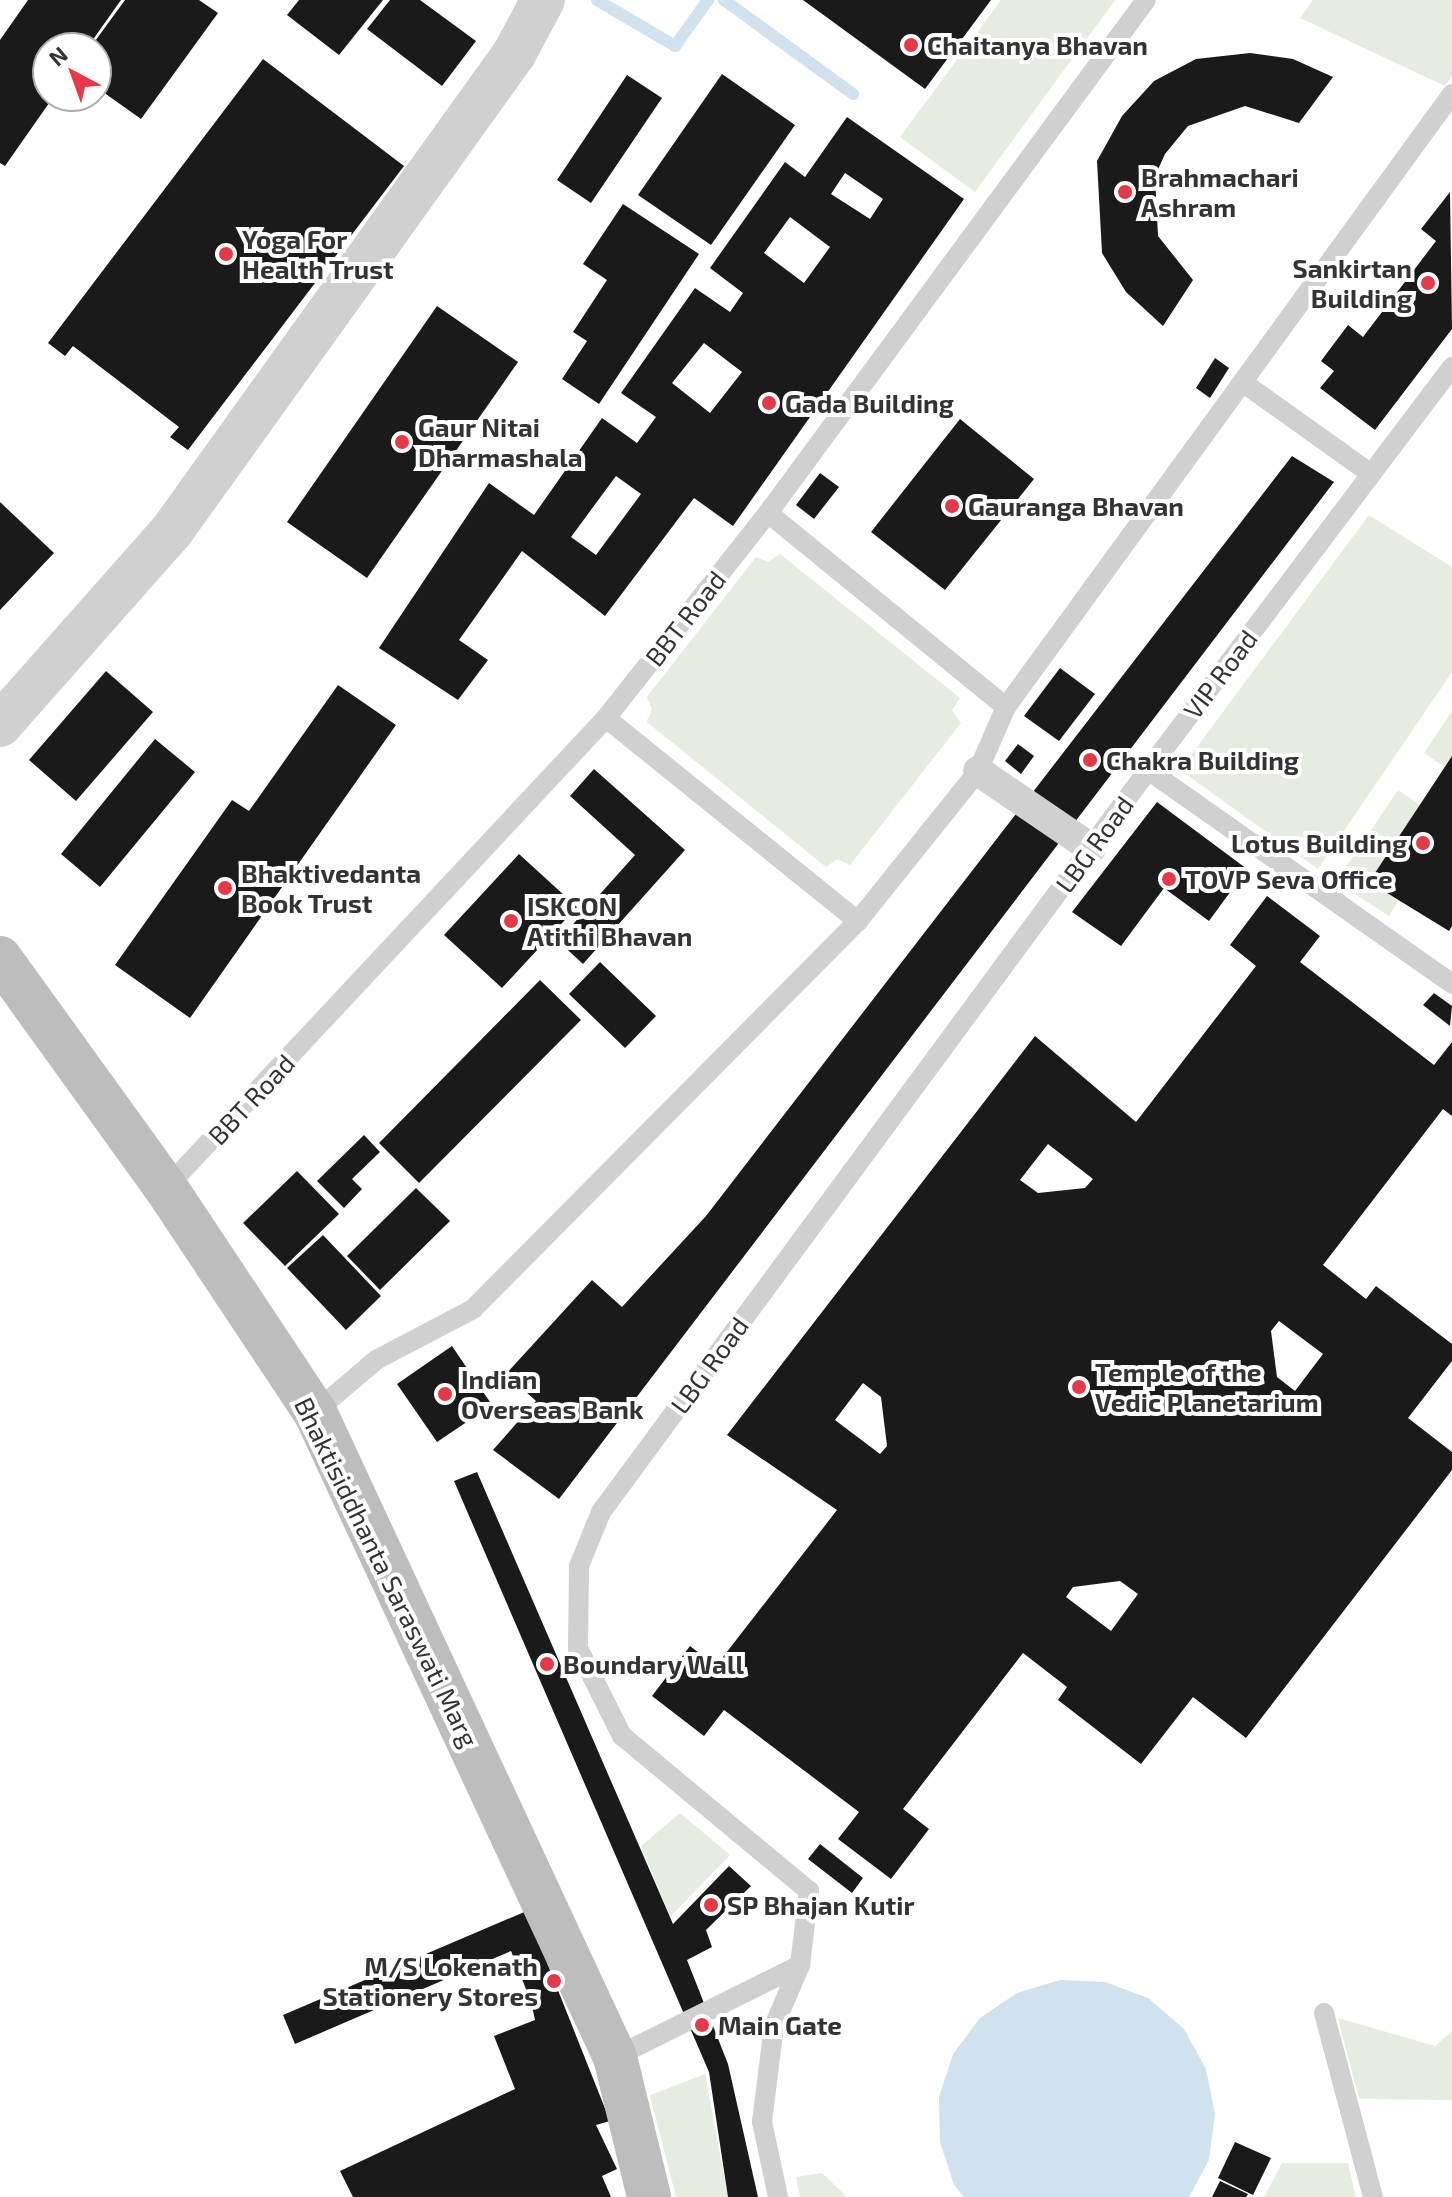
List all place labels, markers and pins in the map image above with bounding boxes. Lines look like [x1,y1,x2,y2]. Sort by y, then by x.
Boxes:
place label: Chaitanya Bhavan [927,29,1148,61]
marker: Chaitanya Bhavan [902,36,920,54]
place label: Brahmachari Ashram [1141,161,1299,222]
marker: Brahmachari Ashram [1116,183,1134,201]
place label: Yoga For Health Trust [242,223,394,284]
marker: Yoga For Health Trust [217,245,235,263]
place label: Sankirtan Building [1292,252,1412,314]
marker: Sankirtan Building [1419,274,1437,292]
place label: Gada Building [785,387,954,419]
marker: Gada Building [760,394,778,412]
place label: Gaur Nitai Dharmashala [418,411,583,472]
marker: Gaur Nitai Dharmashala [393,433,411,451]
place label: Gauranga Bhavan [968,490,1184,522]
marker: Gauranga Bhavan [943,497,961,515]
place label: Chakra Building [1106,744,1299,776]
marker: Chakra Building [1081,751,1099,769]
place label: Lotus Building [1231,827,1407,859]
marker: Lotus Building [1414,834,1432,852]
place label: Bhaktivedanta Book Trust [241,857,421,918]
place label: TOVP Seva Office [1185,863,1393,895]
marker: TOVP Seva Office [1160,870,1178,888]
marker: Bhaktivedanta Book Trust [216,879,234,897]
place label: ISKCON Atithi Bhavan [527,890,692,952]
marker: ISKCON Atithi Bhavan [502,912,520,930]
place label: Temple of the Vedic Planetarium [1095,1356,1319,1418]
place label: Indian Overseas Bank [461,1363,643,1424]
marker: Temple of the Vedic Planetarium [1070,1378,1088,1396]
marker: Indian Overseas Bank [436,1385,454,1403]
place label: Boundary Wall [563,1648,745,1680]
marker: Boundary Wall [538,1655,556,1673]
place label: SP Bhajan Kutir [727,1889,915,1921]
marker: SP Bhajan Kutir [702,1896,720,1914]
place label: M/S Lokenath Stationery Stores [322,1950,538,2012]
marker: M/S Lokenath Stationery Stores [545,1972,563,1990]
place label: Main Gate [718,2009,842,2041]
marker: Main Gate [693,2016,711,2034]

